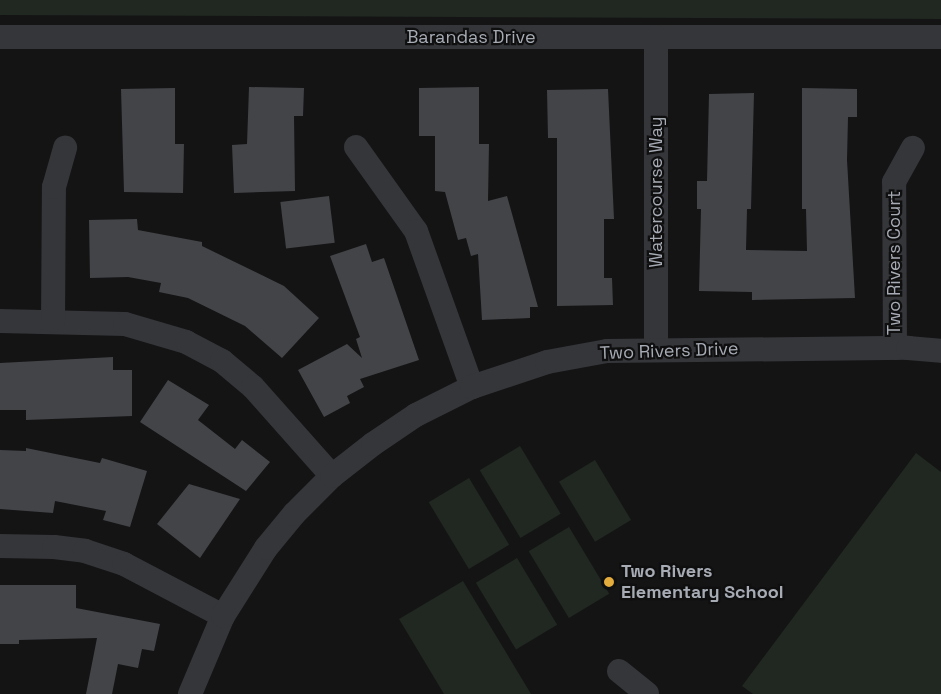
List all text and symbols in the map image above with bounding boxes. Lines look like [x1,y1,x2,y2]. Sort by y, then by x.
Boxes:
street label: Barandas Drive [406,26,536,48]
street label: Watercourse Way [645,116,667,268]
street label: Two Rivers Court [883,191,905,335]
street label: Two Rivers Drive [599,338,739,364]
place label: Two Rivers Elementary School [621,561,784,604]
marker: Two Rivers Elementary School [602,575,616,589]

